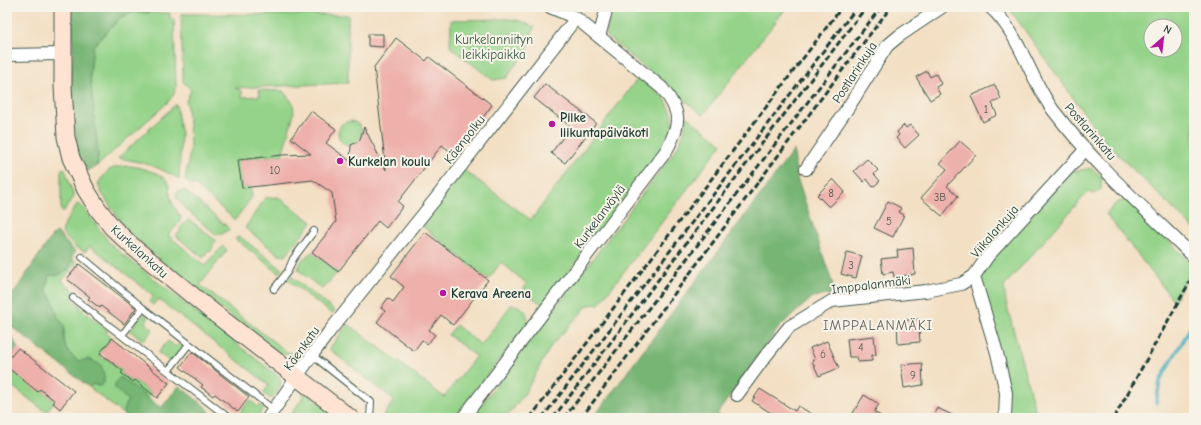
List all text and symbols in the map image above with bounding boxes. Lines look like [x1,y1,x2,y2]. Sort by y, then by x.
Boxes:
north arrow [1143,18,1183,58]
text: N [1161,22,1174,37]
park label: Kurkelanniityn leikkipaikka [455,32,533,62]
street label: Postlarinkuja [829,39,880,106]
street label: Postlarinkatu [1062,100,1119,163]
house number: 1 [984,103,988,116]
place label: Pilke liikuntapäiväkoti [560,110,649,140]
street label: Käenpolku [441,112,488,166]
marker: Pilke liikuntapäiväkoti [547,119,557,129]
place label: Kurkelan koulu [348,154,431,169]
marker: Kurkelan koulu [335,156,345,166]
house number: 10 [269,164,281,177]
street label: Kurkelanväylä [571,182,628,251]
house number: 8 [828,187,834,200]
house number: 3B [934,191,946,204]
street label: Viikalankuja [967,202,1021,261]
house number: 5 [886,215,892,228]
street label: Kurkelankatu [108,222,171,281]
house number: 3 [848,259,854,272]
street label: Imppalanmäki [831,272,912,297]
place label: Kerava Areena [451,286,531,301]
marker: Kerava Areena [438,288,448,298]
district label: IMPPALANMÄKI [823,317,933,334]
street label: Käenkatu [280,323,322,373]
house number: 4 [858,341,864,354]
house number: 6 [820,348,826,361]
house number: 9 [910,369,916,382]

